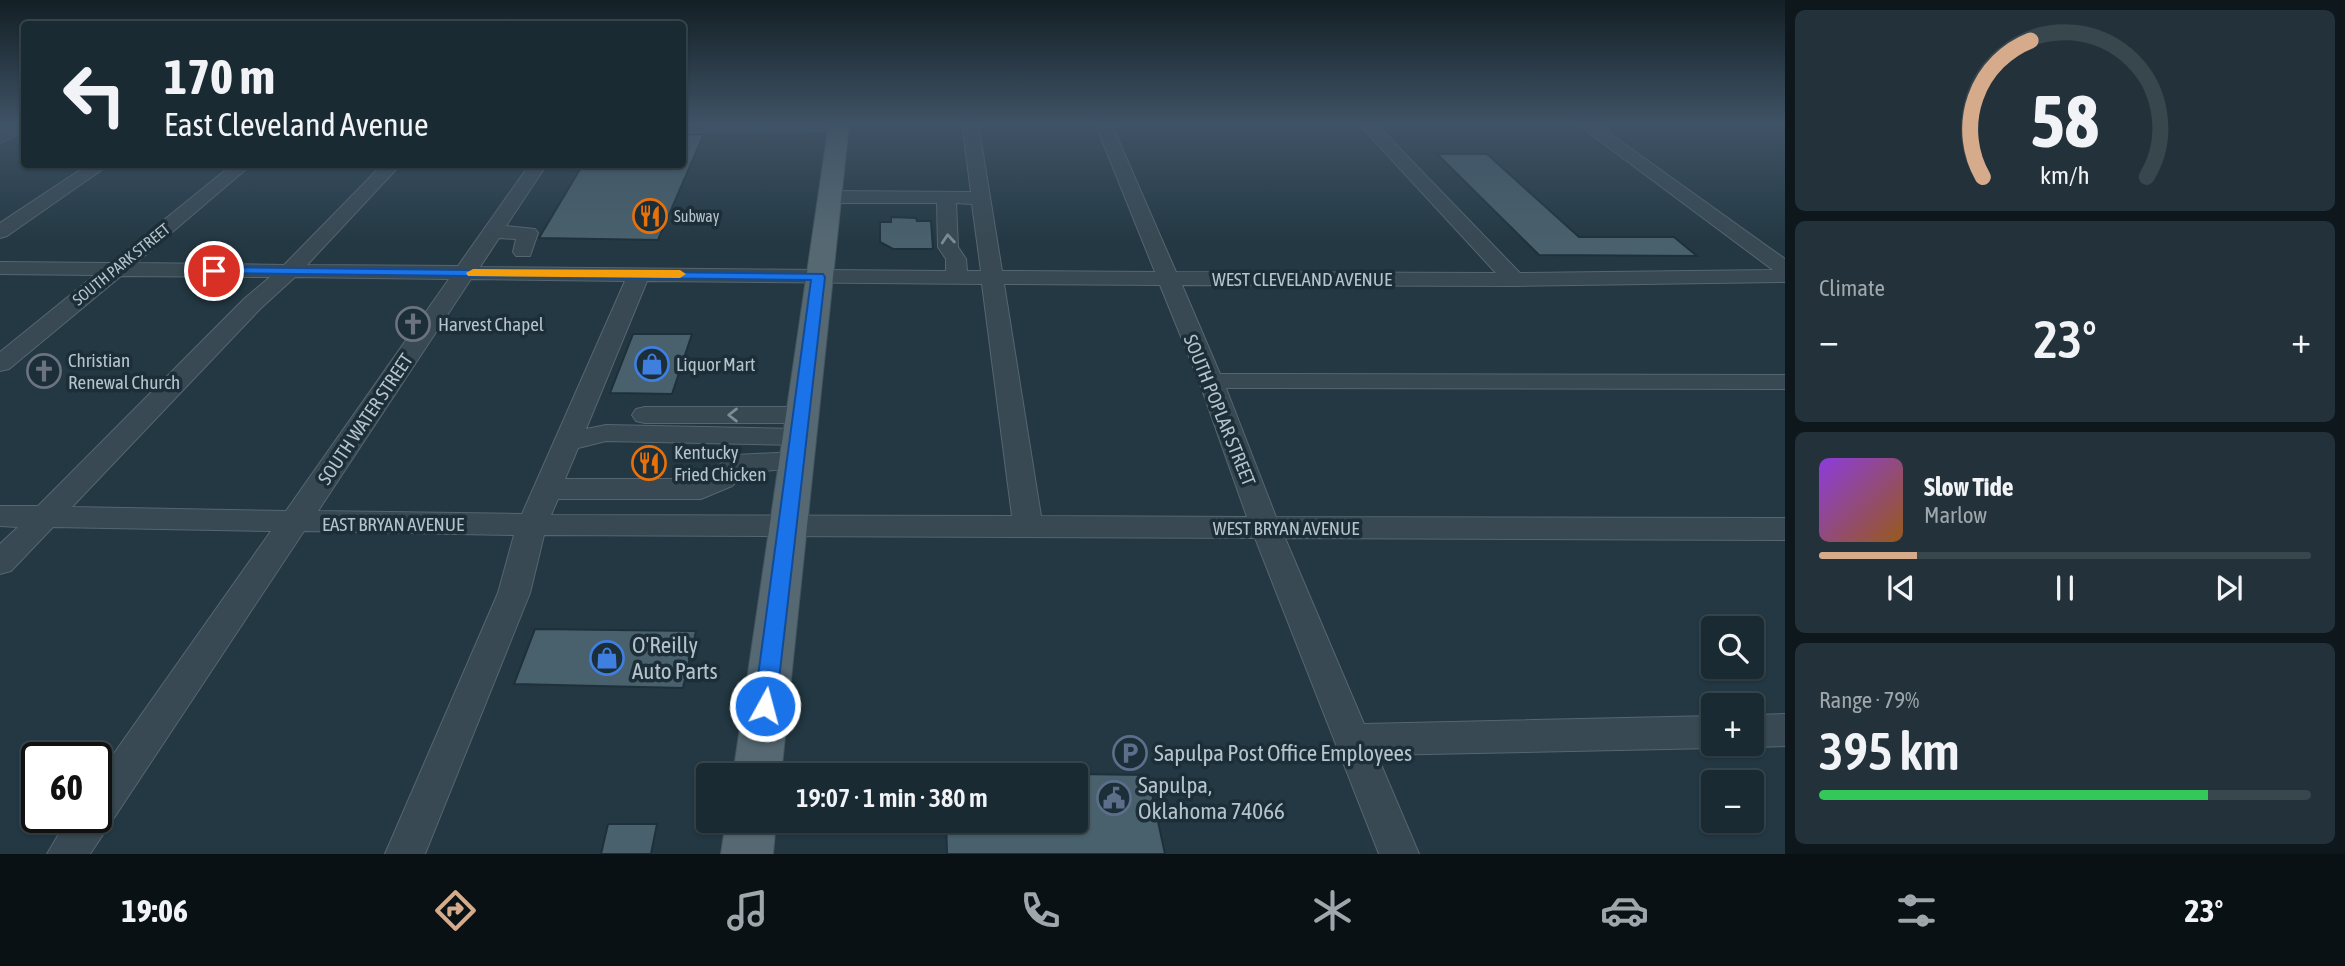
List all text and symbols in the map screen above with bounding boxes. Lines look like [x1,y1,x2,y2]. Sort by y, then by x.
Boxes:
text: 170 m [164,48,275,104]
icon: left [49,49,140,140]
text: 58 [2031,79,2099,162]
text: East Cleveland Avenue [164,106,429,143]
text: km/h [2040,160,2090,188]
restaurant icon: Subway [631,197,669,235]
place label: Subway [674,207,720,226]
street label: SOUTH PARK STREET [69,219,173,309]
one-way arrow [941,233,956,244]
pin [184,241,244,301]
icon: arrive [195,252,233,290]
street label: WEST CLEVELAND AVENUE [1212,268,1392,290]
text: Climate [1819,275,1885,301]
church icon: Harvest Chapel [394,305,432,343]
text: 23° [2033,309,2097,369]
place label: Harvest Chapel [438,313,544,335]
text: − [1819,318,1839,361]
text: + [2291,318,2311,361]
street label: SOUTH POPLAR STREET [1180,331,1261,489]
shop icon: Liquor Mart [633,345,671,383]
place label: Christian Renewal Church [68,349,180,393]
street label: SOUTH WATER STREET [313,349,417,489]
church icon: Christian Renewal Church [25,352,63,390]
place label: Liquor Mart [676,353,756,375]
one-way arrow [727,407,737,423]
place label: Kentucky Fried Chicken [674,441,766,485]
restaurant icon: Kentucky Fried Chicken [630,444,668,482]
text: Slow Tide [1924,472,2014,502]
text: Marlow [1924,502,1987,528]
street label: EAST BRYAN AVENUE [322,513,464,535]
street label: WEST BRYAN AVENUE [1213,517,1359,539]
icon: previous [1882,569,1920,607]
icon: pause [2046,569,2084,607]
icon: next [2210,569,2248,607]
map controls [1701,616,1764,833]
button: search [1701,616,1764,679]
place label: O'Reilly Auto Parts [632,632,718,684]
shop icon: O'Reilly Auto Parts [588,639,626,677]
position arrow [728,669,802,743]
text: Range · 79% [1819,687,1919,713]
button: + [1701,693,1764,756]
text: 395 km [1819,721,1960,781]
parking icon: Sapulpa Post Office Employees [1111,734,1149,772]
place label: Sapulpa Post Office Employees [1154,740,1412,766]
speed limit sign: 60 [21,742,112,833]
button: − [1701,770,1764,833]
place label: Sapulpa, Oklahoma 74066 [1138,772,1285,824]
public building icon: Sapulpa, Oklahoma 74066 [1095,779,1133,817]
text: 19:07 · 1 min · 380 m [796,783,988,813]
icon: directions [431,886,480,935]
icon: music [723,886,772,935]
icon: phone [1016,886,1065,935]
icon: climate [1308,886,1357,935]
icon: car [1600,886,1649,935]
icon: filters [1892,886,1941,935]
text: 19:06 [122,892,188,929]
text: 23° [2184,892,2223,929]

